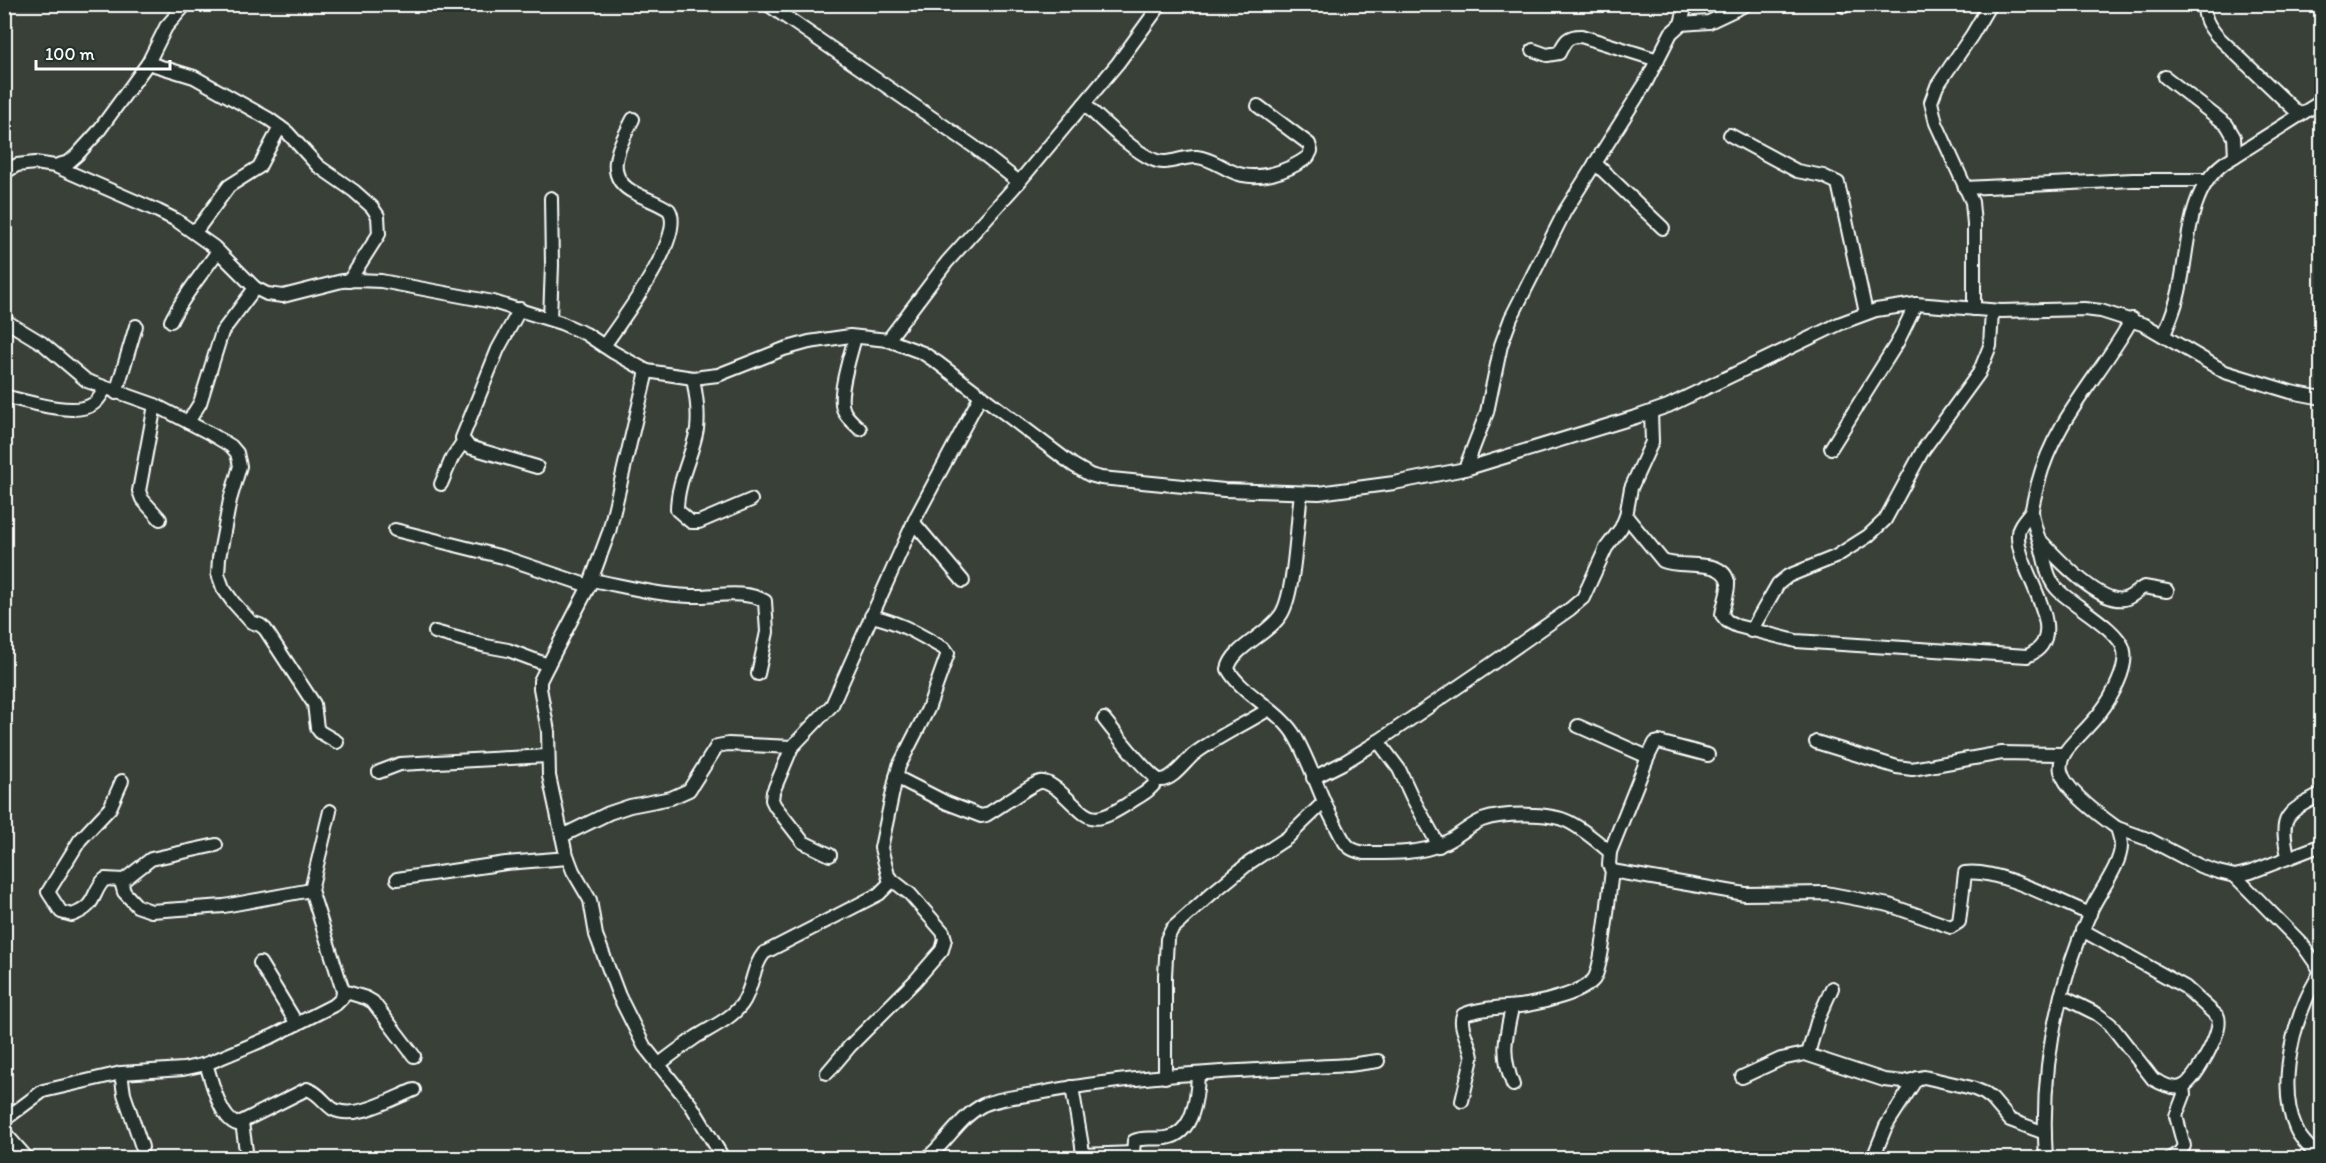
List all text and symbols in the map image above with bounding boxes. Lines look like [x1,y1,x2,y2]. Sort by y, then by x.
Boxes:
scale bar [36,33,170,71]
text: 100 m [45,43,95,65]

